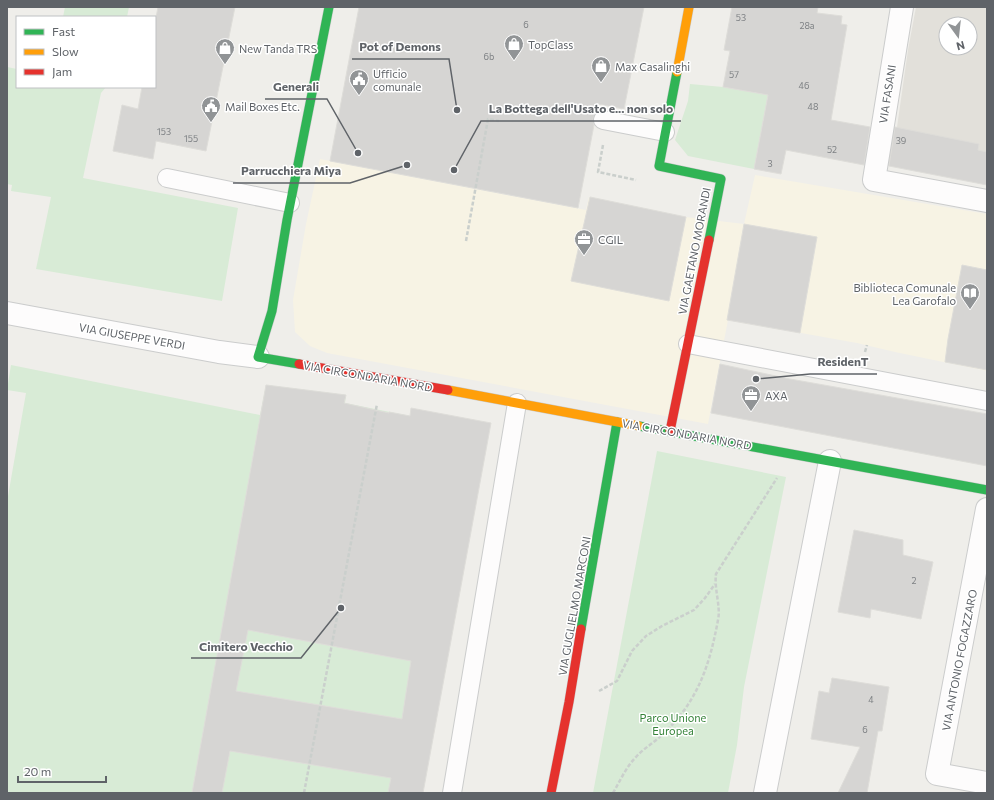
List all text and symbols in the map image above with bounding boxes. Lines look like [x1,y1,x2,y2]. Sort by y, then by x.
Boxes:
house number: 53 [736,12,746,23]
legend [16,16,156,88]
north arrow [938,16,978,56]
house number: 6 [523,19,529,30]
house number: 28a [799,20,815,31]
text: Fast [52,24,75,38]
shop icon: TopClass [503,33,525,61]
callout: Pot of Demons [352,35,449,59]
shop icon: New Tanda TRS [214,37,236,65]
place label: TopClass [528,38,573,51]
text: Pot of Demons [359,39,441,53]
text: N [955,39,966,53]
place label: New Tanda TRS [239,42,317,55]
text: Slow [52,44,79,58]
house number: 6b [484,51,494,62]
shop icon: Max Casalinghi [590,55,612,83]
place label: Max Casalinghi [615,60,690,73]
text: Jam [52,64,72,79]
street label: VIA FASANI [876,64,898,124]
place label: Ufficio comunale [373,67,422,93]
public building icon: Ufficio comunale [348,68,370,96]
house number: 57 [729,69,739,80]
callout: Generali [265,75,327,99]
text: Generali [273,79,319,93]
house number: 46 [799,80,809,91]
public building icon: Mail Boxes Etc. [200,95,222,123]
callout: La Bottega dell'Usato e... non solo [481,97,681,121]
place label: Mail Boxes Etc. [225,100,300,113]
text: La Bottega dell'Usato e... non solo [489,101,673,115]
house number: 48 [808,101,818,112]
house number: 153 [157,126,171,137]
house number: 155 [184,133,198,144]
house number: 39 [896,135,906,146]
house number: 52 [827,144,837,155]
house number: 3 [767,158,773,169]
callout: Parrucchiera Miya [233,159,350,183]
text: Parrucchiera Miya [241,163,341,177]
street label: VIA GAETANO MORANDI [675,186,713,316]
office icon: CGIL [573,228,595,256]
place label: CGIL [598,233,623,246]
place label: Biblioteca Comunale Lea Garofalo [853,281,956,307]
library icon: Biblioteca Comunale Lea Garofalo [959,282,981,310]
street label: VIA GIUSEPPE VERDI [78,320,186,352]
callout: ResidenT [810,350,877,374]
text: ResidenT [817,354,869,368]
street label: VIA CIRCONDARIA NORD [302,358,434,394]
office icon: AXA [740,384,762,412]
place label: AXA [765,389,788,402]
street label: VIA CIRCONDARIA NORD [621,416,753,452]
street label: VIA GUGLIELMO MARCONI [555,535,593,677]
house number: 2 [912,575,917,586]
street label: VIA ANTONIO FOGAZZARO [939,588,979,732]
callout: Cimitero Vecchio [191,634,301,658]
text: Cimitero Vecchio [199,639,293,653]
house number: 4 [868,694,874,705]
park label: Parco Unione Europea [640,711,707,737]
house number: 6 [862,724,868,735]
scale bar [18,758,106,784]
text: 20 m [24,764,51,778]

